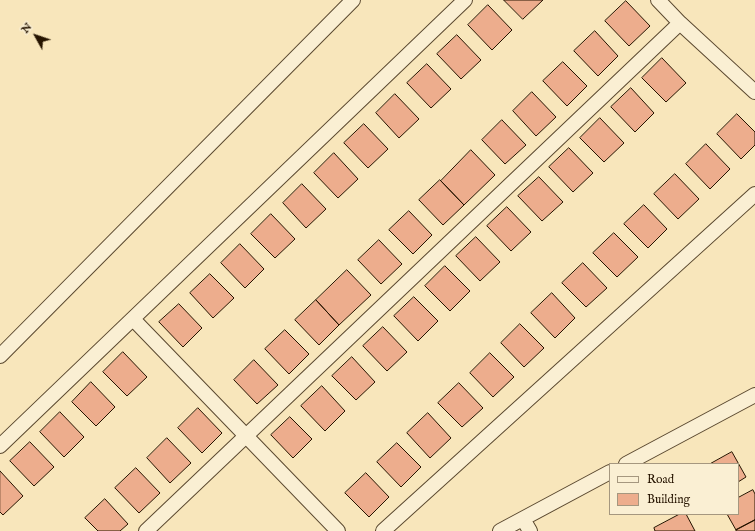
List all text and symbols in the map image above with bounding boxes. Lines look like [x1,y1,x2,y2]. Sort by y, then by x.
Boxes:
north arrow [16,16,56,56]
text: N [18,20,35,36]
legend [609,463,739,515]
text: Road [647,472,674,487]
text: Building [647,492,690,507]

